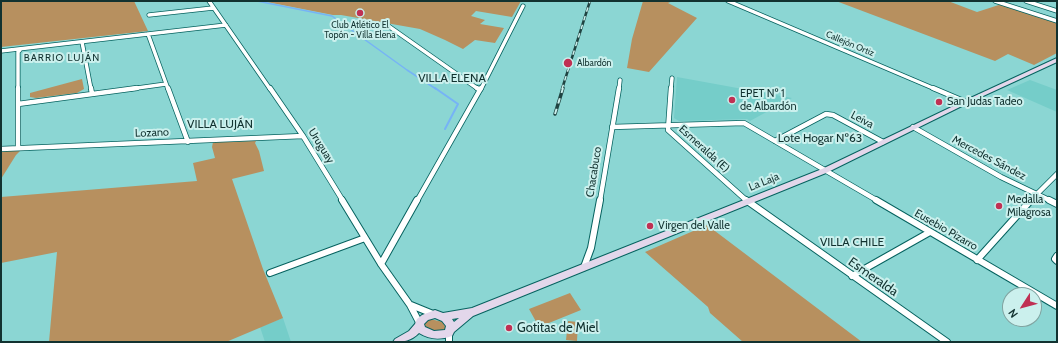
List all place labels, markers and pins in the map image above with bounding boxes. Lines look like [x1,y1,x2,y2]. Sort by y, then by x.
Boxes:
marker: Club Atlético El Topón - Villa Elena [355,8,365,18]
place label: Club Atlético El Topón - Villa Elena [324,20,396,41]
marker: Albardón [562,57,574,69]
place label: Albardón [577,58,612,68]
place label: EPET Nº 1 de Albardón [740,87,797,113]
marker: EPET Nº 1 de Albardón [727,95,737,105]
place label: San Judas Tadeo [947,95,1022,109]
marker: San Judas Tadeo [934,97,944,107]
place label: Medalla Milagrosa [1007,193,1051,219]
marker: Medalla Milagrosa [994,201,1004,211]
place label: Virgen del Valle [658,219,730,233]
marker: Virgen del Valle [645,221,655,231]
place label: Gotitas de Miel [517,320,598,336]
marker: Gotitas de Miel [504,323,514,333]

